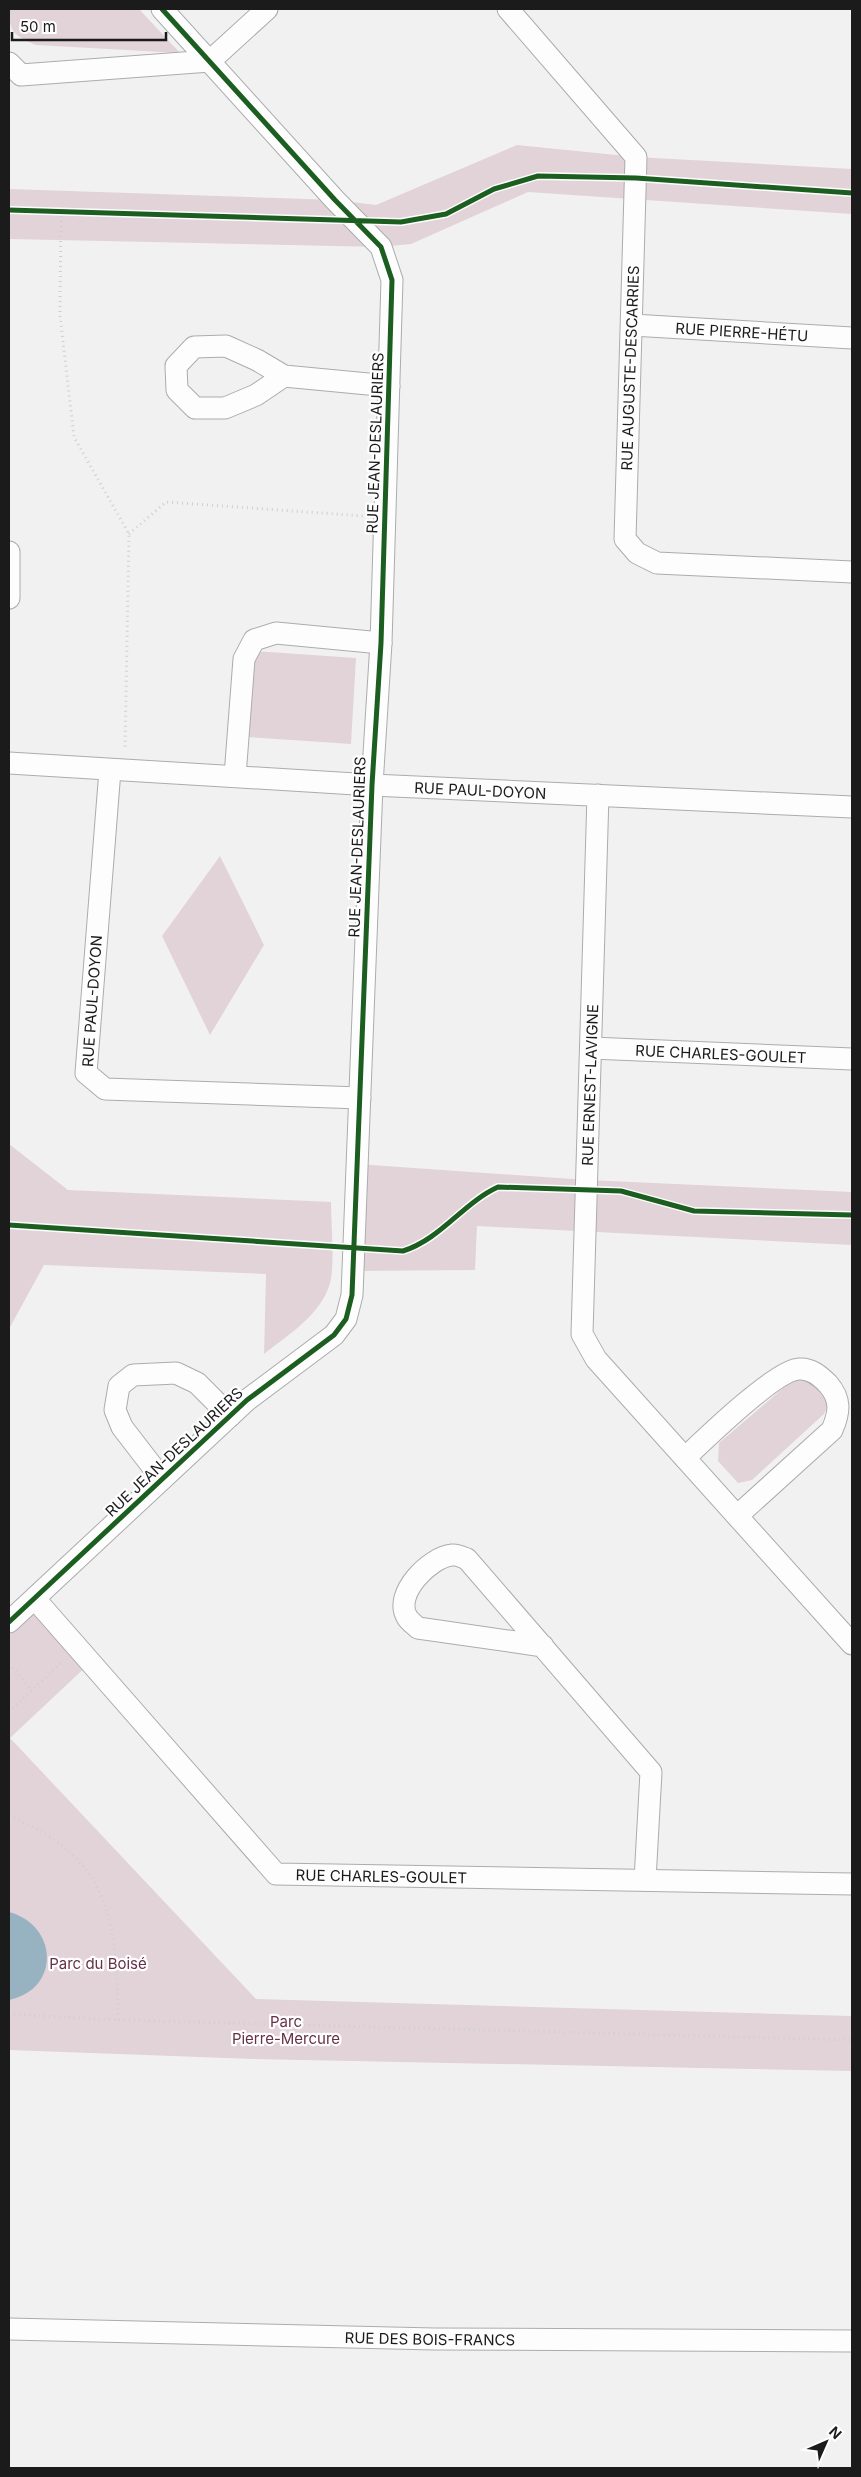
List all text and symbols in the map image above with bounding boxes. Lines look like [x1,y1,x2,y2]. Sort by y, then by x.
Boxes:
scale bar [12,10,166,42]
text: 50 m [20,17,56,36]
street label: RUE AUGUSTE-DESCARRIES [617,265,643,471]
street label: RUE PIERRE-HÉTU [675,318,809,345]
street label: RUE JEAN-DESLAURIERS [362,352,388,534]
street label: RUE JEAN-DESLAURIERS [344,756,370,938]
street label: RUE PAUL-DOYON [414,777,547,802]
street label: RUE PAUL-DOYON [78,934,106,1068]
street label: RUE ERNEST-LAVIGNE [578,1004,602,1166]
street label: RUE CHARLES-GOULET [635,1040,807,1067]
street label: RUE JEAN-DESLAURIERS [101,1383,247,1521]
street label: RUE CHARLES-GOULET [296,1865,467,1887]
park label: Parc du Boisé [49,1954,147,1973]
park label: Parc Pierre-Mercure [232,2012,340,2048]
street label: RUE DES BOIS-FRANCS [344,2327,515,2349]
north arrow [801,2417,851,2467]
text: N [826,2423,845,2442]

